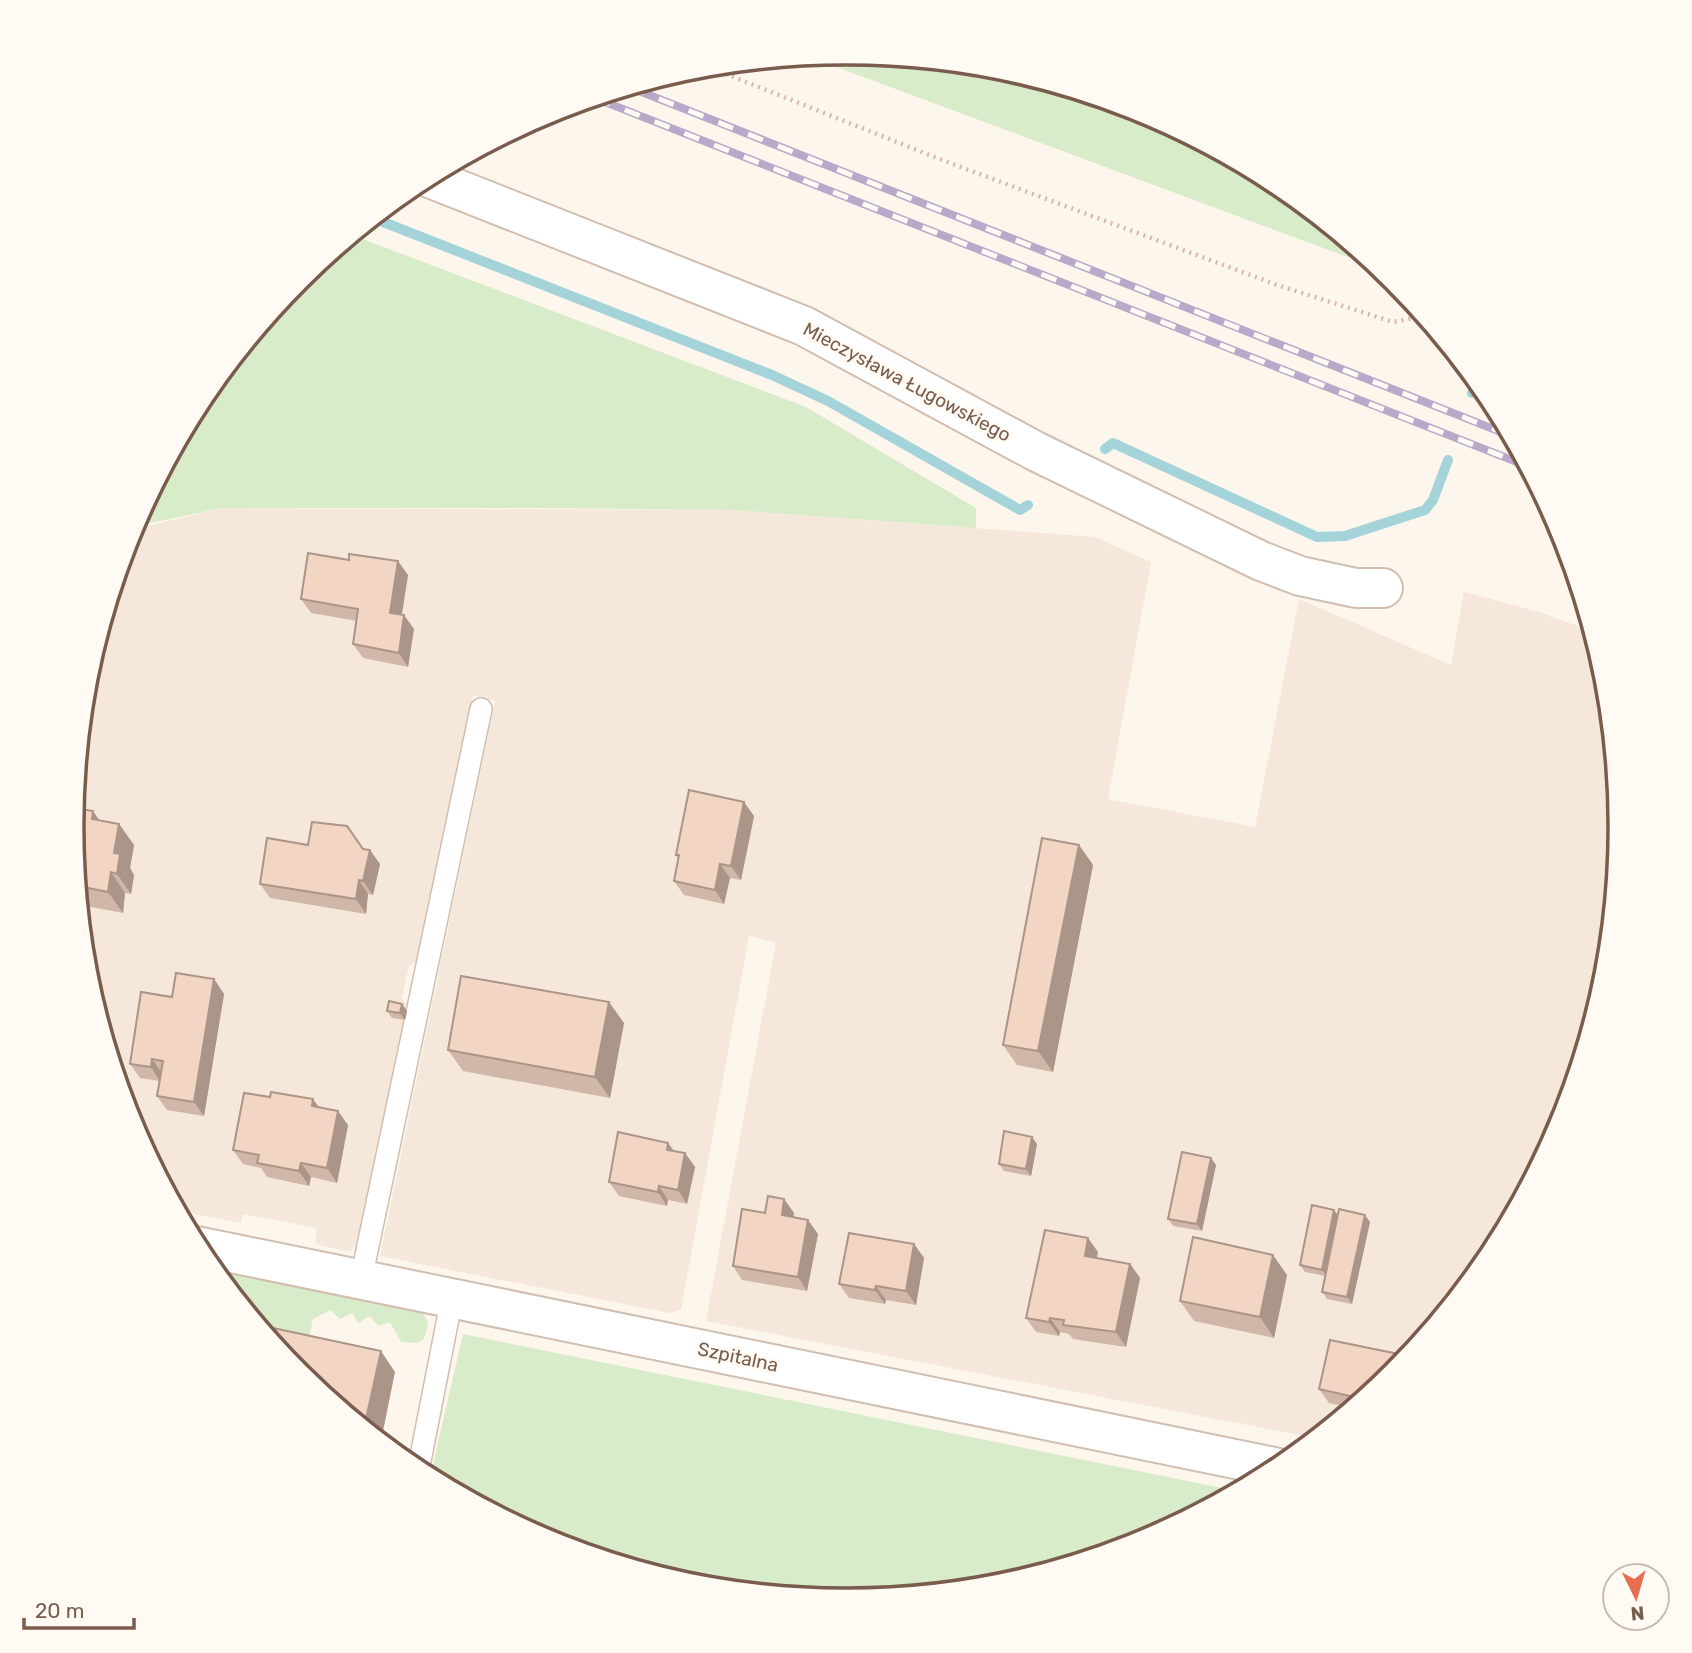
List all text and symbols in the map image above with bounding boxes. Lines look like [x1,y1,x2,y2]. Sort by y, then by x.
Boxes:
street label: Mieczysława Ługowskiego [799,317,1015,447]
street label: Szpitalna [696,1337,780,1377]
north arrow [1601,1562,1671,1632]
scale bar [24,1586,135,1630]
text: 20 m [35,1598,84,1623]
text: N [1630,1601,1645,1625]

